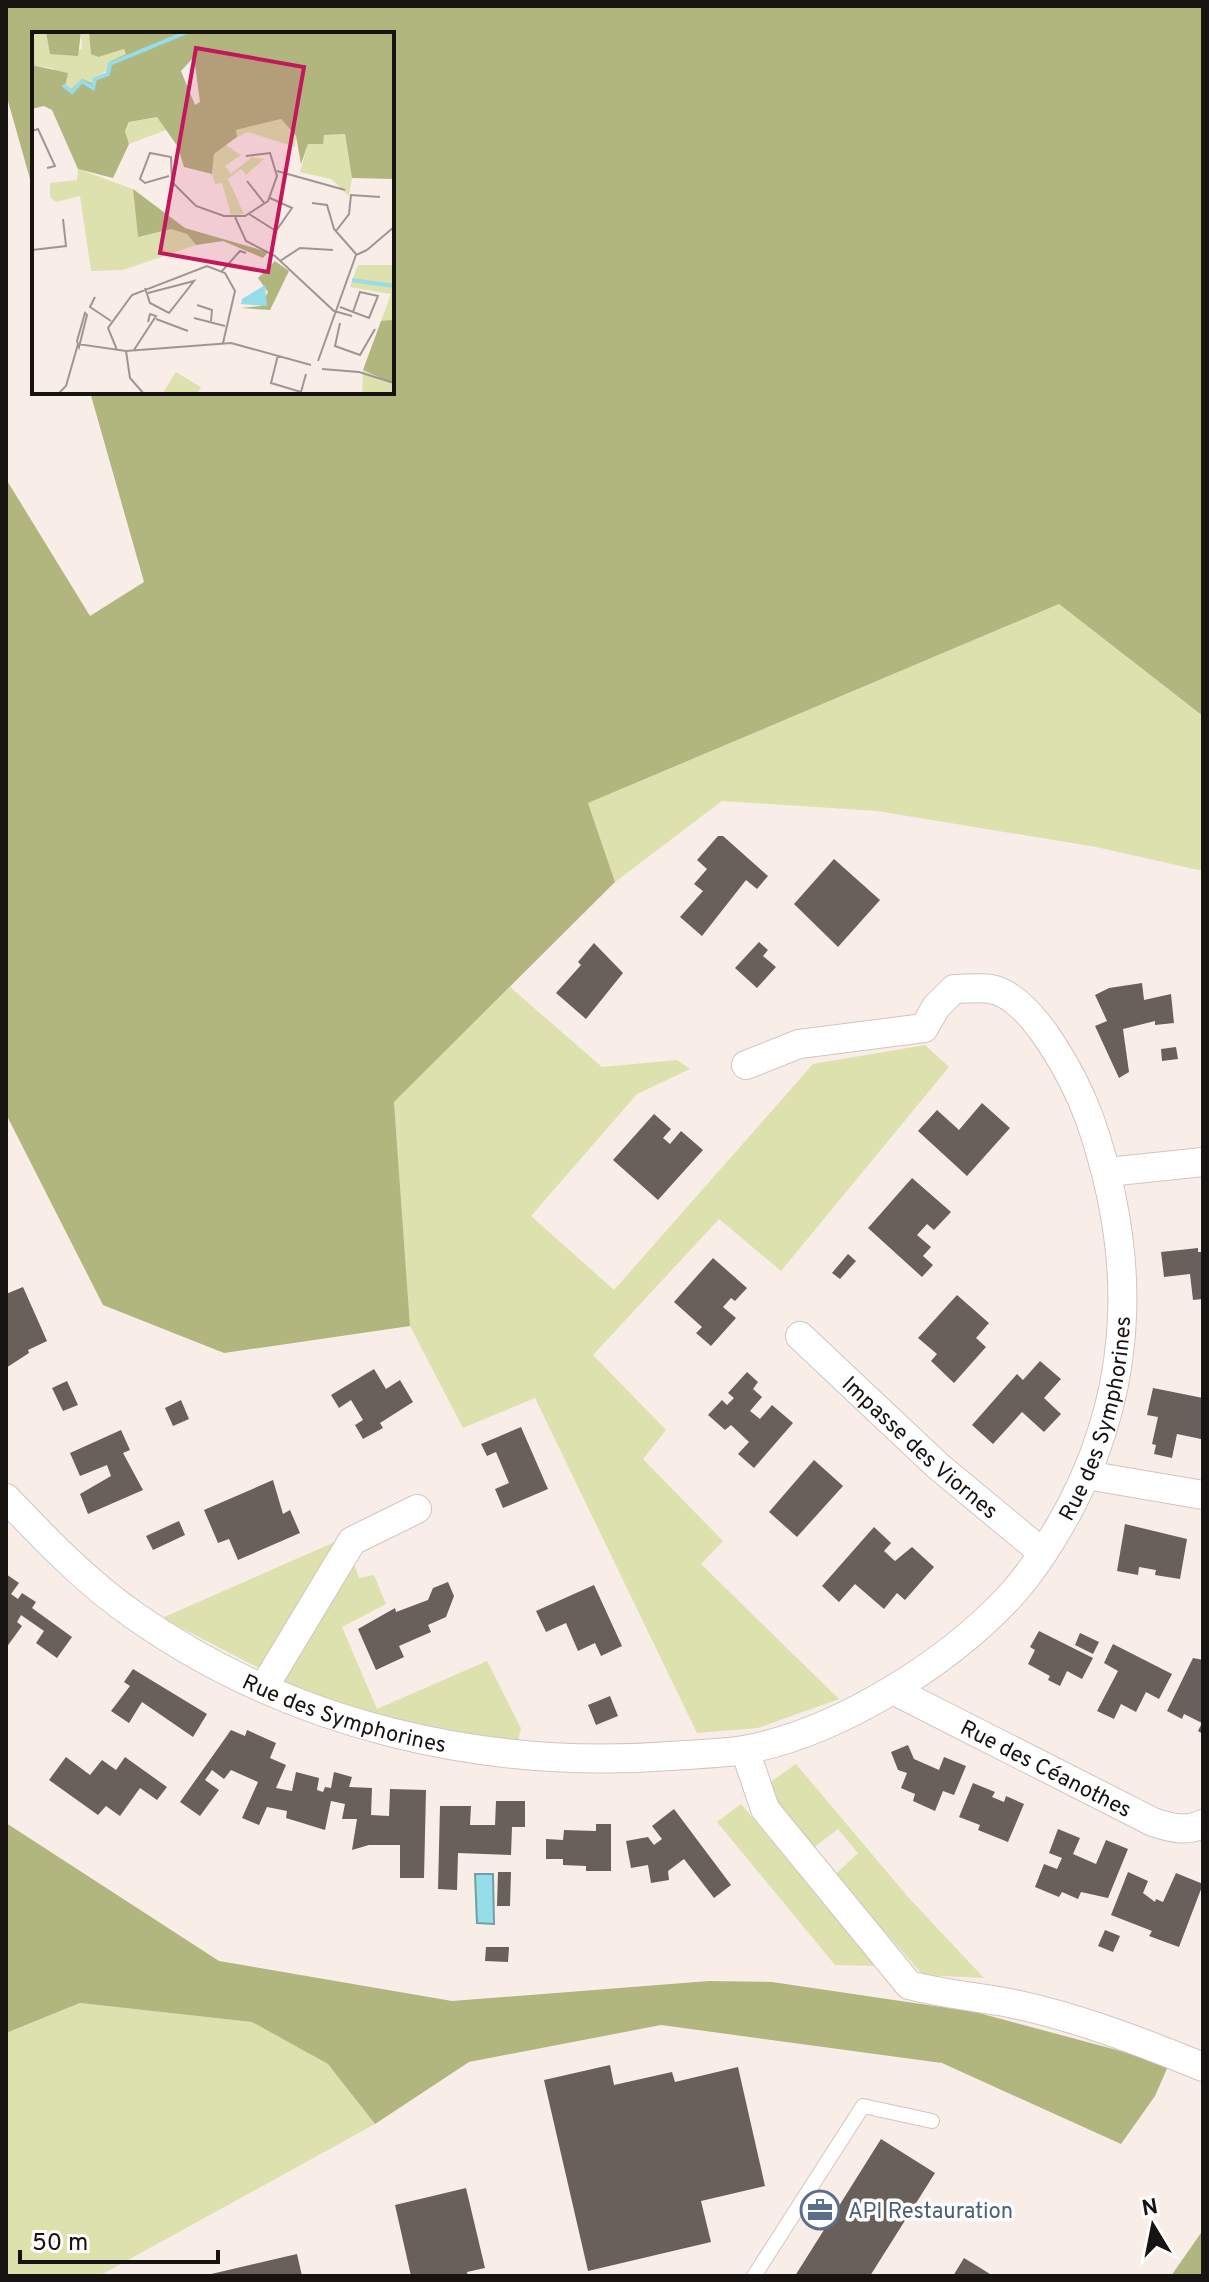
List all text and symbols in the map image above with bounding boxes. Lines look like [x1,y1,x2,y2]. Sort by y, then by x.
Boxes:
inset map [32,32,394,394]
street label: Rue des Symphorines [1054,1316,1138,1526]
street label: Impasse des Viornes [835,1372,1003,1526]
street label: Rue des Symphorines [237,1670,448,1760]
street label: Rue des Céanothes [955,1715,1135,1825]
north arrow [1113,2186,1193,2266]
office icon: API Restauration [799,2189,841,2231]
text: N [1140,2194,1160,2223]
place label: API Restauration [848,2199,1013,2226]
scale bar [20,2214,218,2264]
text: 50 m [32,2229,88,2259]

